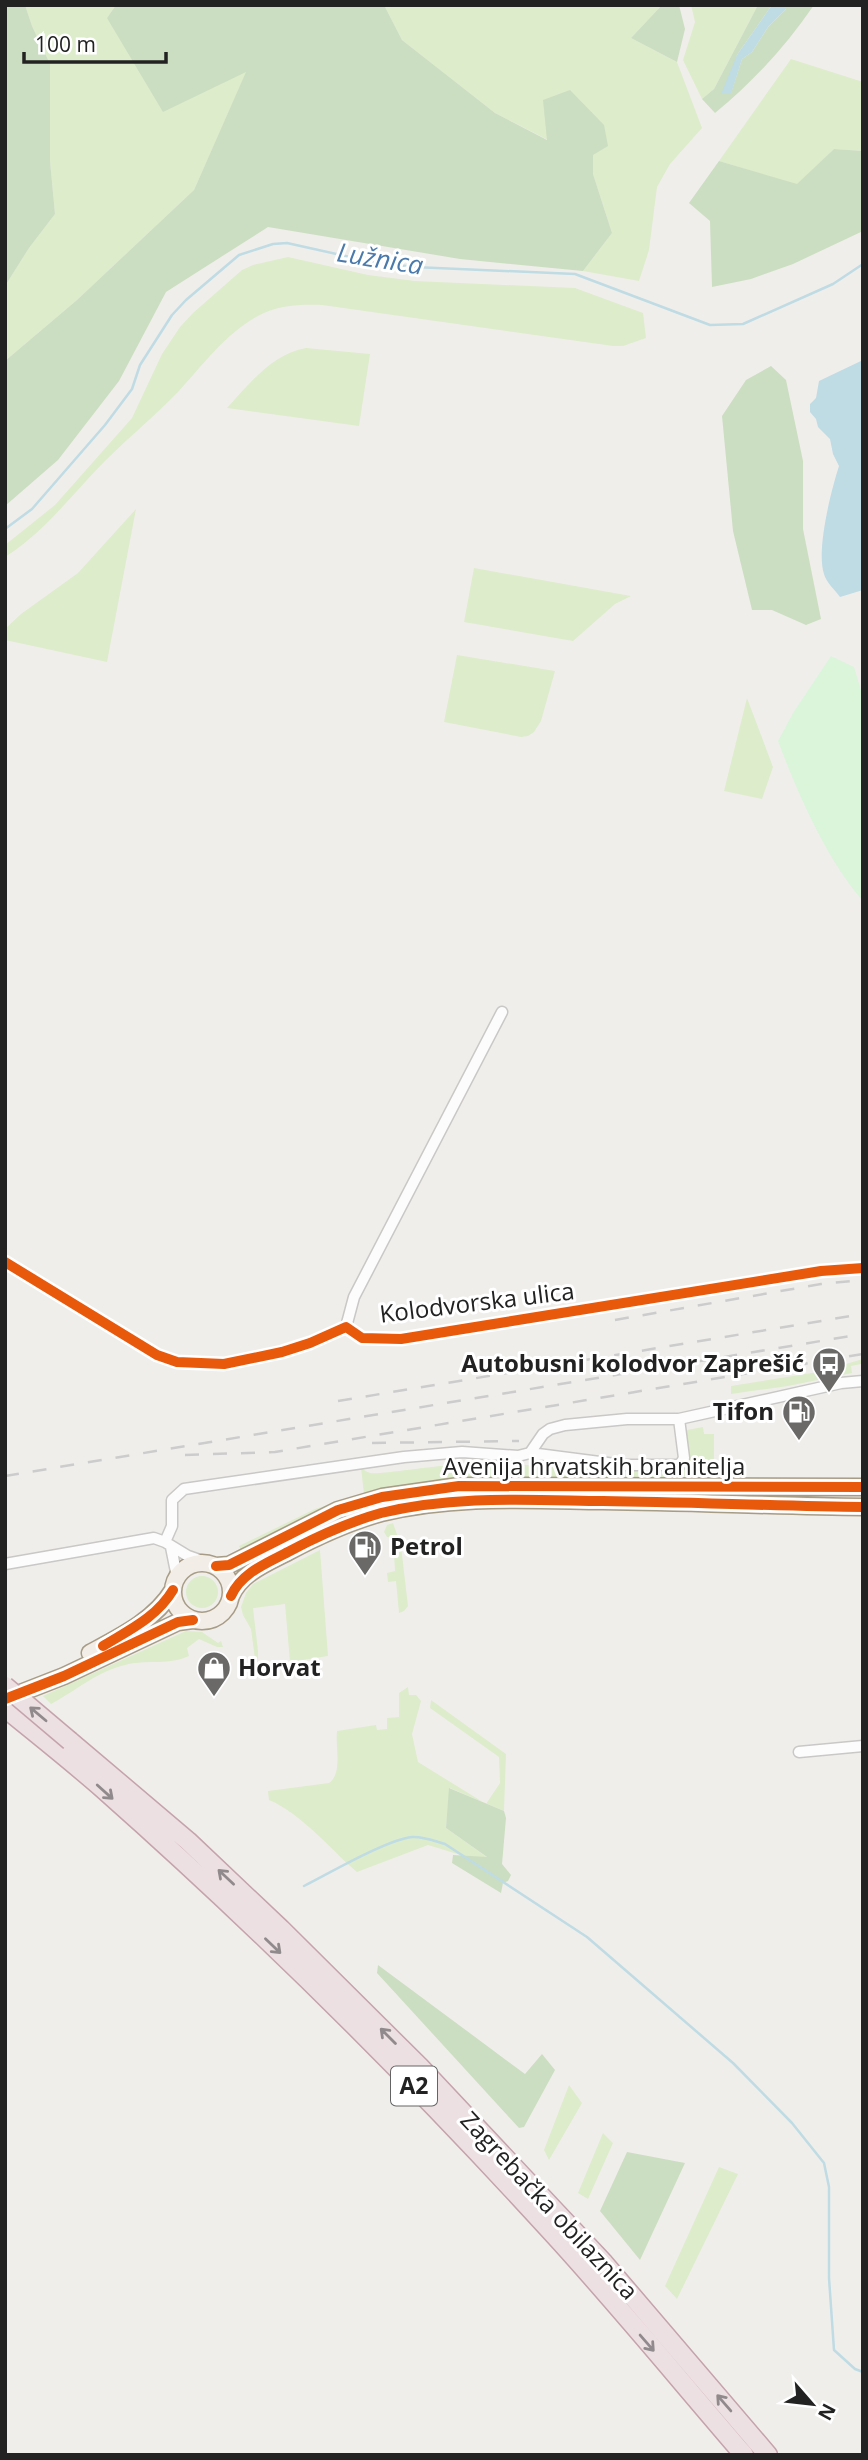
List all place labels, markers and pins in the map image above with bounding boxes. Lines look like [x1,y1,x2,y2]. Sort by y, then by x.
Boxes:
bus stop icon: Autobusni kolodvor Zaprešić [810,1345,848,1394]
place label: Autobusni kolodvor Zaprešić [461,1346,804,1379]
fuel station icon: Tifon [780,1393,818,1442]
place label: Tifon [713,1394,774,1427]
fuel station icon: Petrol [346,1528,384,1577]
place label: Petrol [390,1529,463,1562]
shop icon: Horvat [195,1649,233,1698]
place label: Horvat [238,1650,321,1683]

